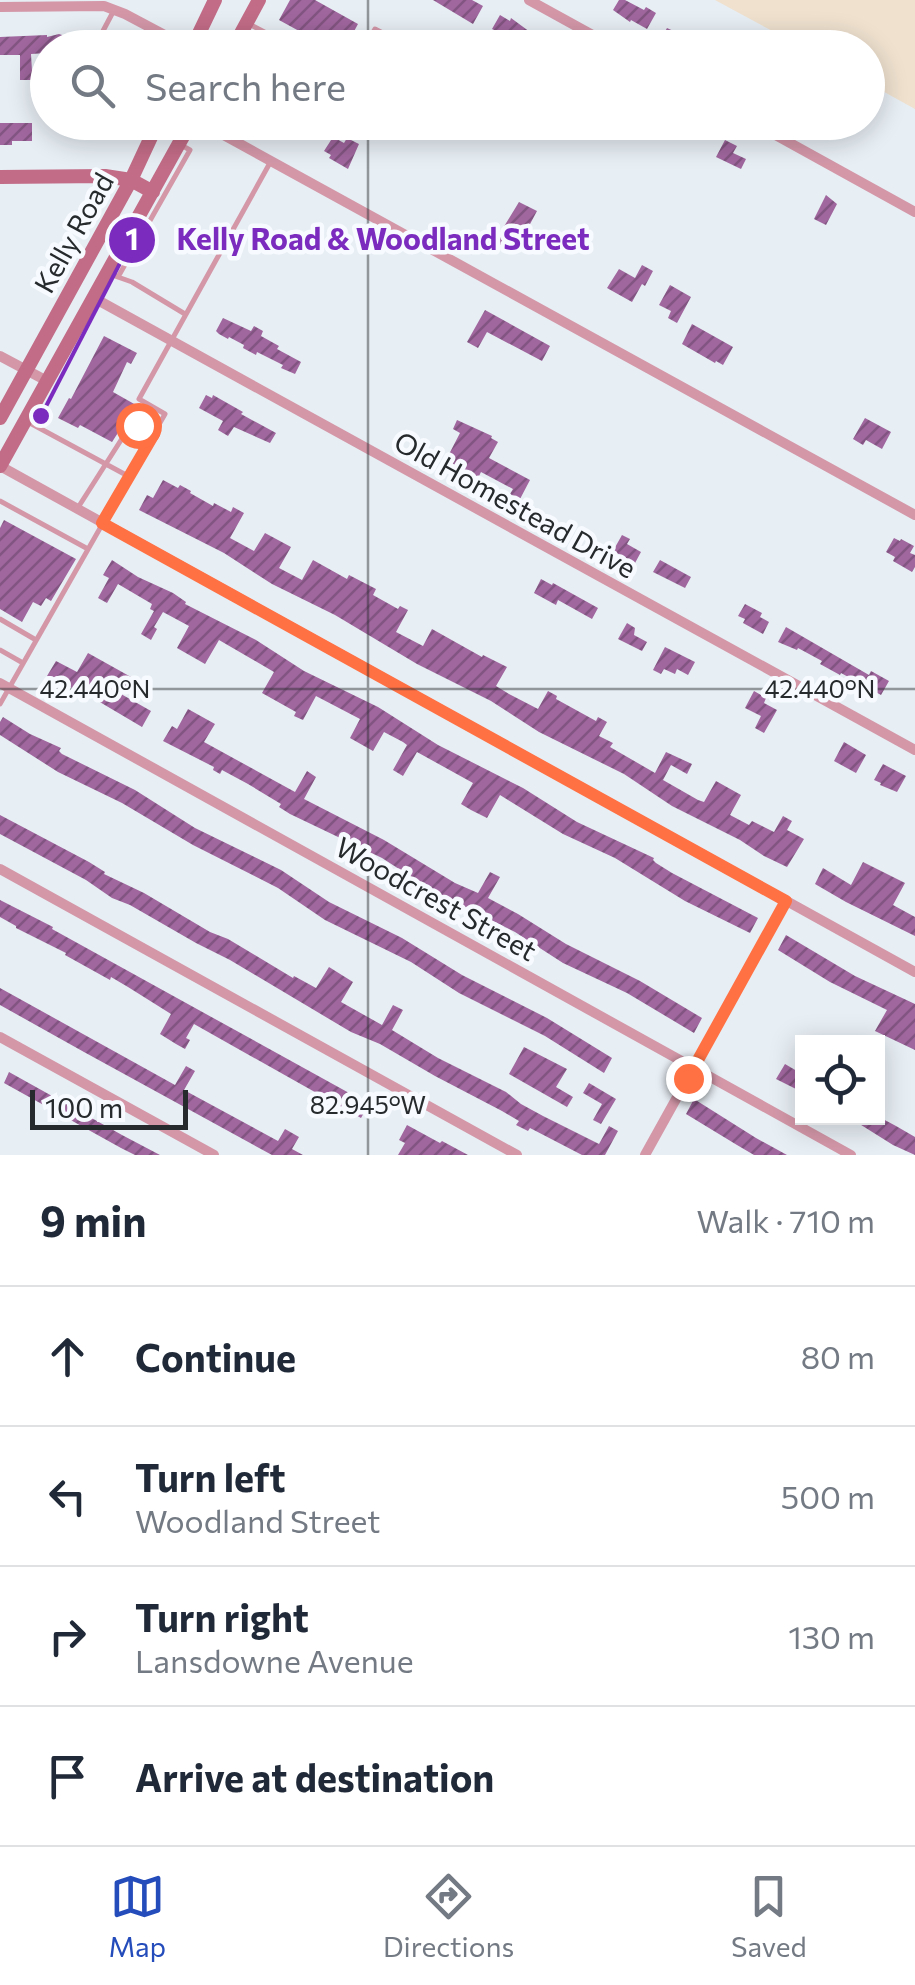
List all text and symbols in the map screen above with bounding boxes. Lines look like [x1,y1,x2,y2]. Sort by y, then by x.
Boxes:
search box [30,30,885,140]
icon: search [65,58,120,113]
text: Search here [145,62,346,109]
street label: Kelly Road [26,167,120,298]
callout: Kelly Road & Woodland Street [107,210,610,270]
text: 1 [125,219,139,256]
text: Kelly Road & Woodland Street [176,219,590,256]
route start [116,403,162,449]
street label: Old Homestead Drive [389,424,642,585]
text: 42.440°N [40,673,150,703]
text: 42.440°N [765,673,875,703]
street label: Woodcrest Street [330,829,543,967]
map controls [795,1035,885,1125]
button: locate [795,1035,885,1125]
route end [666,1056,712,1102]
scale bar [30,1085,188,1130]
text: 82.945°W [310,1089,426,1119]
text: 100 m [45,1090,123,1124]
text: 9 min [40,1194,147,1246]
text: Walk · 710 m [697,1200,875,1240]
icon: ahead [40,1329,95,1384]
text: Continue [135,1333,296,1380]
text: 80 m [801,1336,875,1376]
text: Turn left [135,1453,286,1500]
icon: left [40,1469,95,1524]
text: 500 m [781,1476,875,1516]
text: Woodland Street [135,1500,380,1540]
text: Turn right [135,1593,309,1640]
icon: right [40,1609,95,1664]
text: 130 m [788,1616,875,1656]
text: Lansdowne Avenue [135,1640,414,1680]
icon: arrive [40,1749,95,1804]
text: Arrive at destination [135,1753,494,1800]
tab: Map [108,1869,166,1963]
tab: Directions [383,1869,514,1963]
tab: Saved [731,1869,807,1963]

